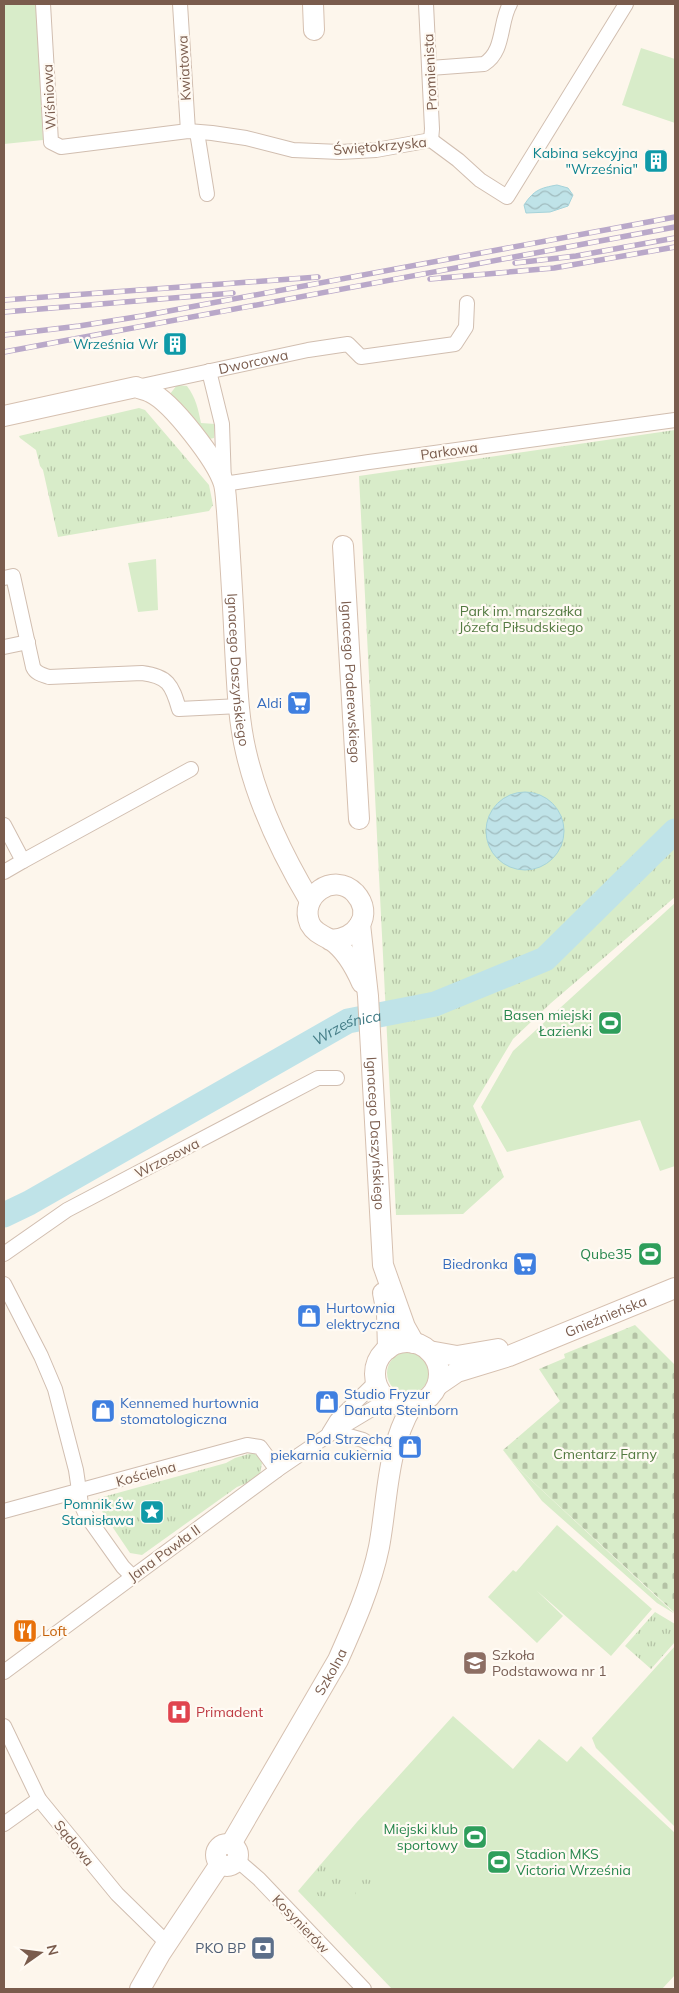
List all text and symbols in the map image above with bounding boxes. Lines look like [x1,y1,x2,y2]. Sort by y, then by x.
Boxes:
street label: Promienista [419,33,441,111]
street label: Kwiatowa [173,35,195,101]
street label: Wiśniowa [38,64,60,130]
street label: Świętokrzyska [332,133,428,159]
place label: Kabina sekcyjna "Września" [533,144,638,178]
building icon: Kabina sekcyjna "Września" [643,148,669,174]
building icon: Września Wr [162,331,188,357]
place label: Września Wr [73,335,159,353]
street label: Dworcowa [217,346,290,378]
street label: Parkowa [419,438,479,464]
street label: Ignacego Daszyńskiego [223,593,253,748]
street label: Ignacego Paderewskiego [337,600,365,763]
park label: Park im. marszałka Józefa Piłsudskiego [459,602,583,636]
supermarket icon: Aldi [286,690,312,716]
place label: Aldi [257,694,282,712]
water label: Wrześnica [309,1005,383,1049]
place label: Basen miejski Łazienki [504,1006,592,1040]
sports icon: Basen miejski Łazienki [597,1010,623,1036]
street label: Ignacego Daszyńskiego [362,1056,389,1210]
street label: Wrzosowa [132,1134,202,1182]
sports icon: Qube35 [637,1241,663,1267]
place label: Qube35 [580,1245,632,1263]
supermarket icon: Biedronka [512,1251,538,1277]
place label: Biedronka [442,1255,508,1273]
street label: Gnieźnieńska [562,1292,649,1341]
place label: Hurtownia elektryczna [326,1299,400,1333]
shop icon: Hurtownia elektryczna [296,1303,322,1329]
place label: Studio Fryzur Danuta Steinborn [344,1385,458,1419]
shop icon: Studio Fryzur Danuta Steinborn [314,1389,340,1415]
place label: Kennemed hurtownia stomatologiczna [120,1394,259,1428]
shop icon: Kennemed hurtownia stomatologiczna [90,1398,116,1424]
place label: Pod Strzechą piekarnia cukiernia [270,1430,392,1464]
shop icon: Pod Strzechą piekarnia cukiernia [397,1434,423,1460]
park label: Cmentarz Farny [553,1445,657,1463]
street label: Kościelna [114,1457,178,1491]
place label: Pomnik św Stanisława [61,1495,134,1529]
place icon: Pomnik św Stanisława [139,1499,165,1525]
street label: Jana Pawła II [124,1521,204,1585]
restaurant icon: Loft [12,1618,38,1644]
place label: Loft [42,1622,67,1640]
street label: Szkolna [310,1646,351,1699]
place label: Szkoła Podstawowa nr 1 [492,1646,607,1680]
school or university icon: Szkoła Podstawowa nr 1 [462,1650,488,1676]
hospital icon: Primadent [166,1699,192,1725]
place label: Primadent [196,1703,263,1721]
street label: Sądowa [50,1816,98,1870]
place label: Miejski klub sportowy [384,1820,459,1854]
sports icon: Miejski klub sportowy [462,1824,488,1850]
place label: Stadion MKS Victoria Września [516,1845,631,1879]
sports icon: Stadion MKS Victoria Września [486,1849,512,1875]
street label: Kosynierów [268,1891,334,1957]
north arrow [15,1928,65,1978]
bank icon: PKO BP [250,1935,276,1961]
place label: PKO BP [195,1939,246,1957]
text: N [43,1943,63,1957]

